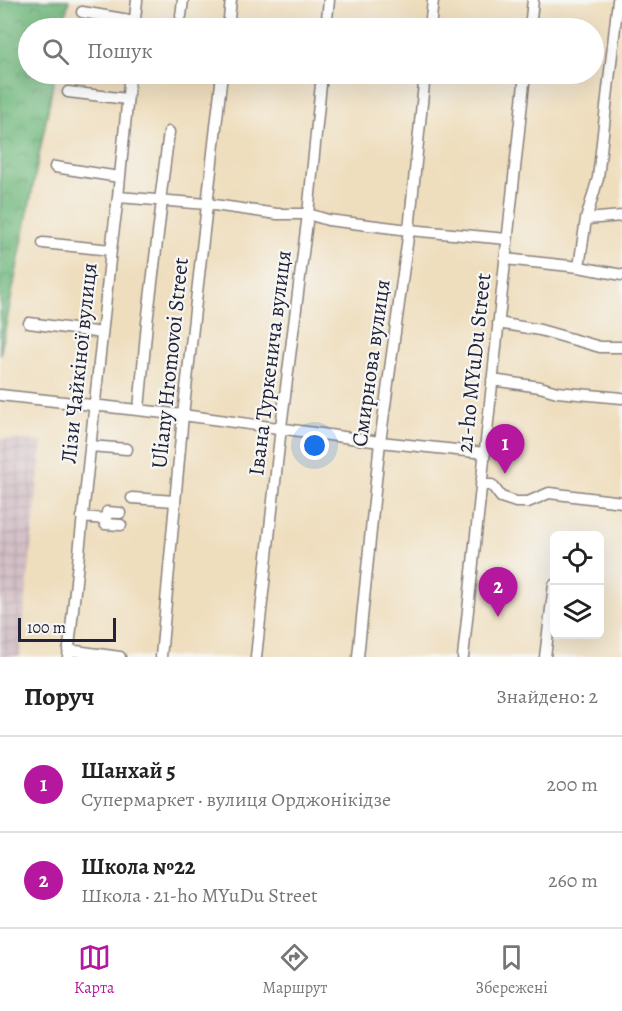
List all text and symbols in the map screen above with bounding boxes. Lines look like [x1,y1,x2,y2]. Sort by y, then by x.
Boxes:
search box [18,18,604,84]
icon: search [39,35,72,68]
text: Пошук [87,36,153,66]
street label: Івана Туркенича вулиця [241,249,299,477]
street label: Uliany Hromovoi Street [144,256,196,470]
street label: Лізи Чайкіної вулиця [54,261,104,465]
street label: 21-ho MYuDu Street [450,272,498,454]
street label: Смирнова вулиця [344,277,398,449]
pin: 1 [486,424,524,474]
your location [300,431,329,460]
map controls [550,531,604,639]
button: locate [550,531,604,585]
pin: 2 [478,568,518,617]
button: layers [550,585,604,639]
scale bar [18,615,116,642]
text: 100 m [27,617,66,639]
text: Поруч [24,679,95,714]
text: Знайдено: 2 [496,683,598,710]
text: Шанхай 5 [81,756,176,786]
text: 1 [40,771,47,798]
text: 200 m [547,771,598,798]
text: Супермаркет · вулиця Орджонікідзе [81,786,391,813]
text: Школа №22 [81,852,195,882]
text: 2 [39,867,48,894]
text: 260 m [548,867,598,894]
text: Школа · 21-ho MYuDu Street [81,882,318,909]
tab: Карта [74,941,114,999]
tab: Маршрут [263,941,327,999]
tab: Збережені [476,941,548,999]

